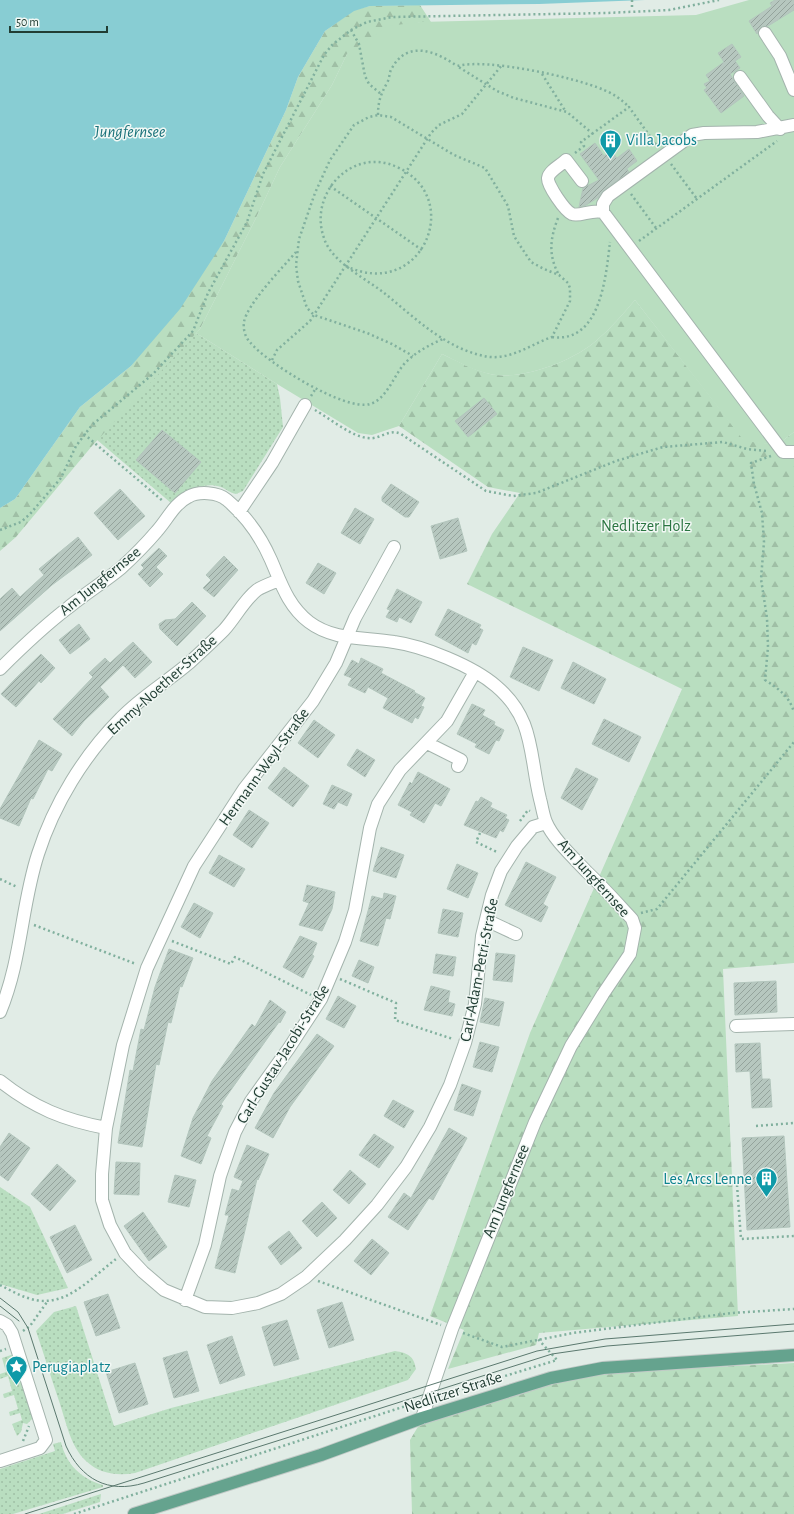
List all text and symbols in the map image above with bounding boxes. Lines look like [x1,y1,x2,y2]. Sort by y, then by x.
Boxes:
scale bar [10,8,107,34]
text: 50 m [16,16,39,28]
water label: Jungfernsee [94,123,165,140]
building icon: Villa Jacobs [597,127,623,160]
place label: Villa Jacobs [626,132,697,148]
park label: Nedlitzer Holz [601,518,691,534]
street label: Am Jungfernsee [56,544,144,618]
street label: Emmy-Noether-Straße [104,632,220,739]
street label: Hermann-Weyl-Straße [216,705,313,829]
street label: Am Jungfernsee [555,836,633,920]
street label: Carl-Adam-Petri-Straße [457,897,501,1043]
street label: Carl-Gustav-Jacobi-Straße [234,982,332,1126]
street label: Am Jungfernsee [480,1142,532,1240]
building icon: Les Arcs Lenne [754,1166,780,1199]
place label: Les Arcs Lenne [663,1171,752,1187]
place icon: Perugiaplatz [4,1354,30,1387]
place label: Perugiaplatz [32,1359,111,1375]
street label: Nedlitzer Straße [402,1369,504,1415]

